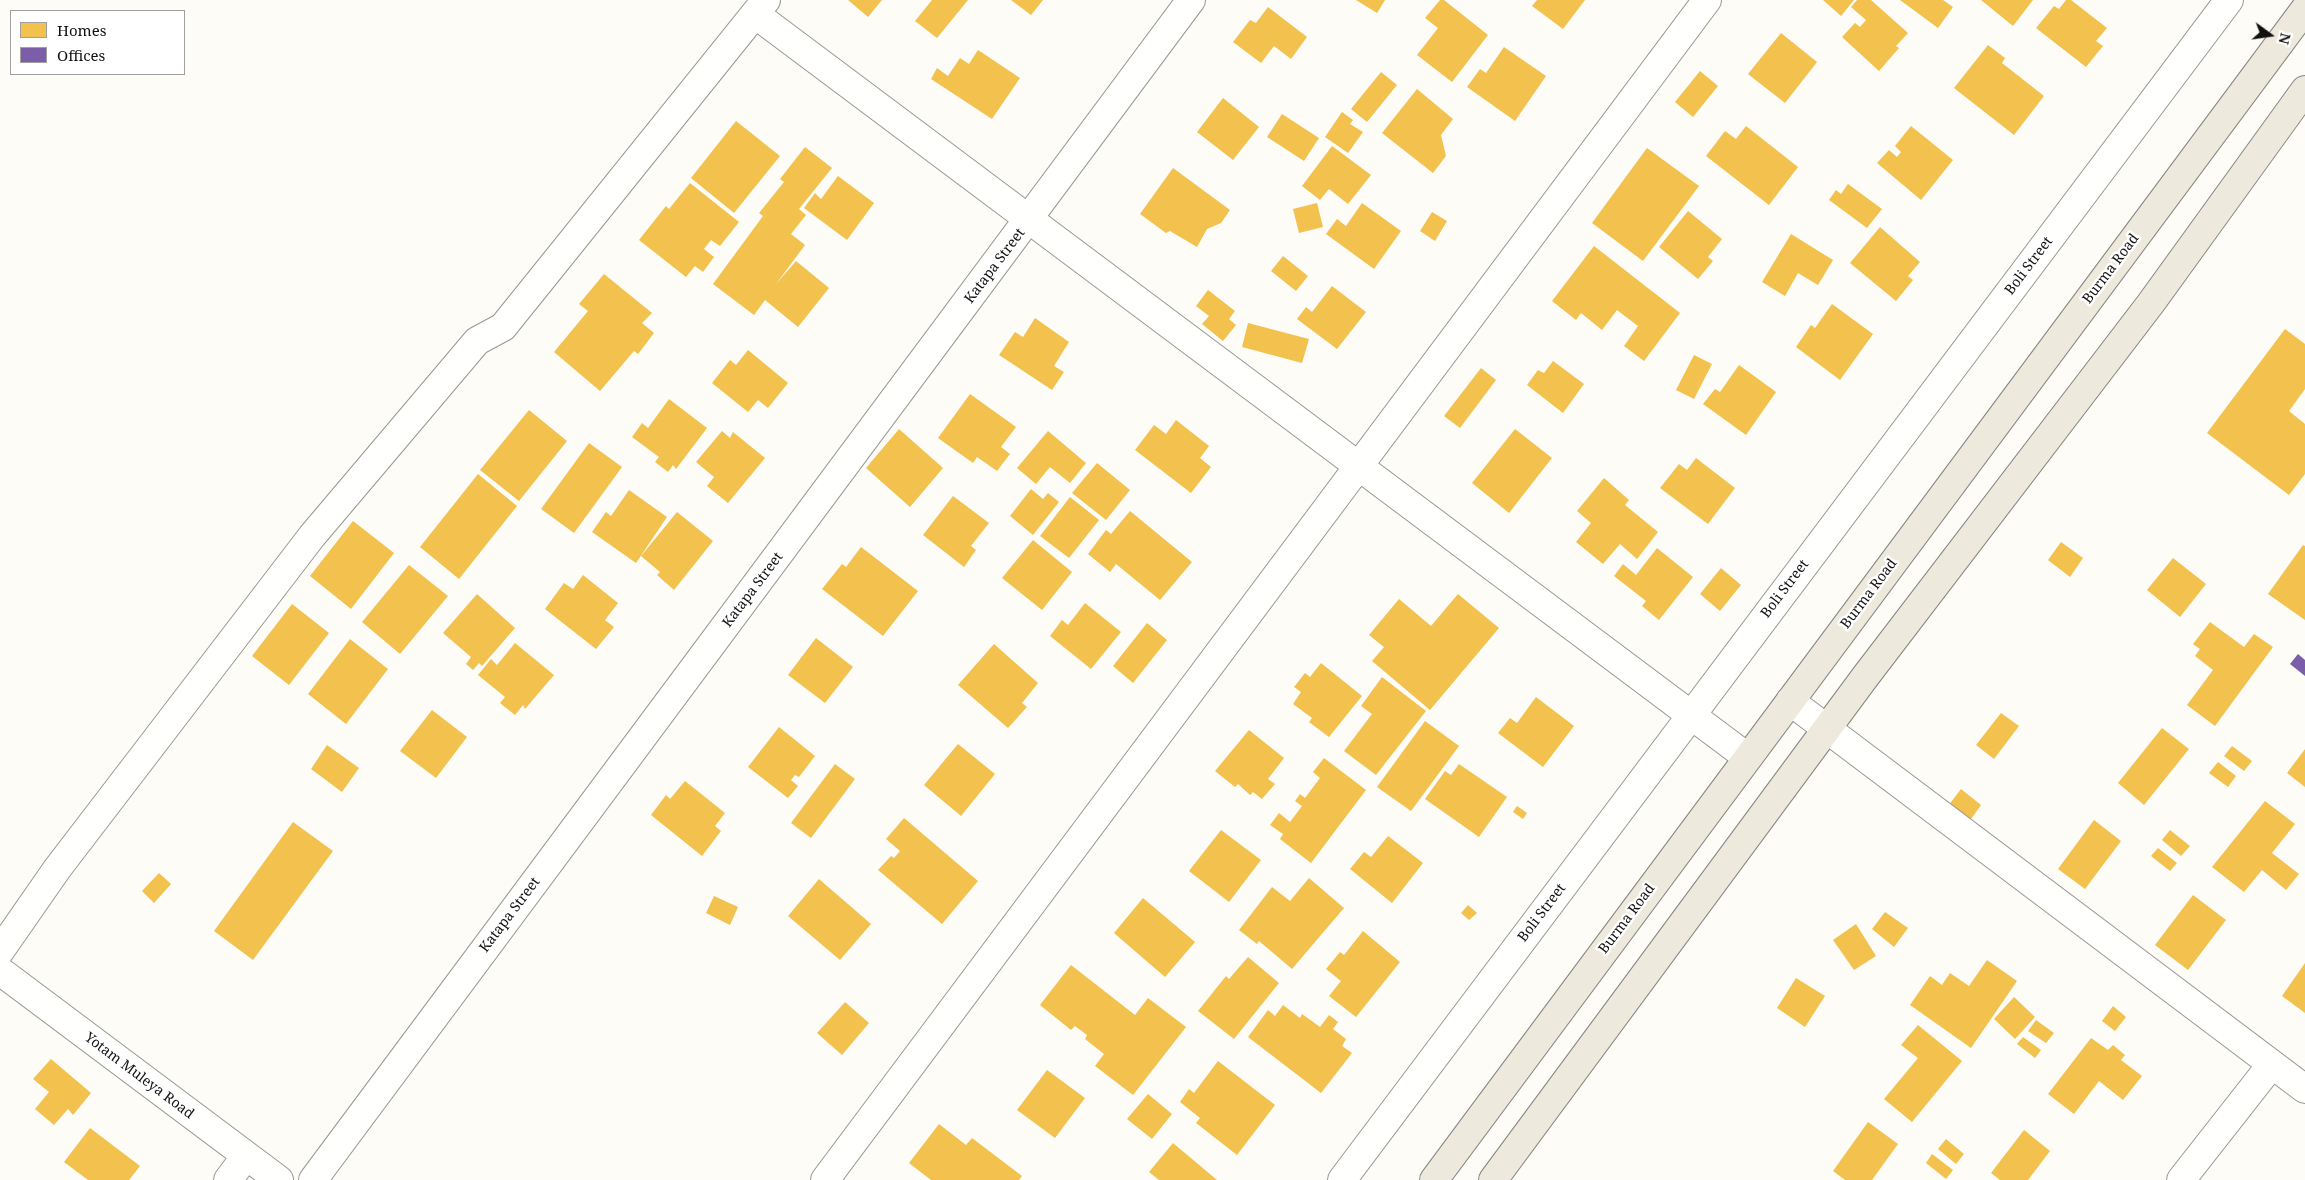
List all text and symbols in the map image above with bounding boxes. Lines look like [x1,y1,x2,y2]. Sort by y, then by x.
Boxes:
legend [10,10,185,75]
north arrow [2245,10,2295,60]
text: Homes [57,20,107,40]
text: N [2274,31,2296,46]
text: Offices [57,45,105,65]
street label: Katapa Street [961,225,1029,307]
street label: Burma Road [2079,231,2143,307]
street label: Boli Street [2002,233,2056,299]
street label: Katapa Street [719,549,787,631]
street label: Boli Street [1758,556,1812,622]
street label: Burma Road [1837,556,1901,632]
street label: Katapa Street [476,874,544,956]
street label: Boli Street [1515,880,1569,946]
street label: Burma Road [1595,881,1659,957]
street label: Yotam Muleya Road [81,1029,197,1123]

